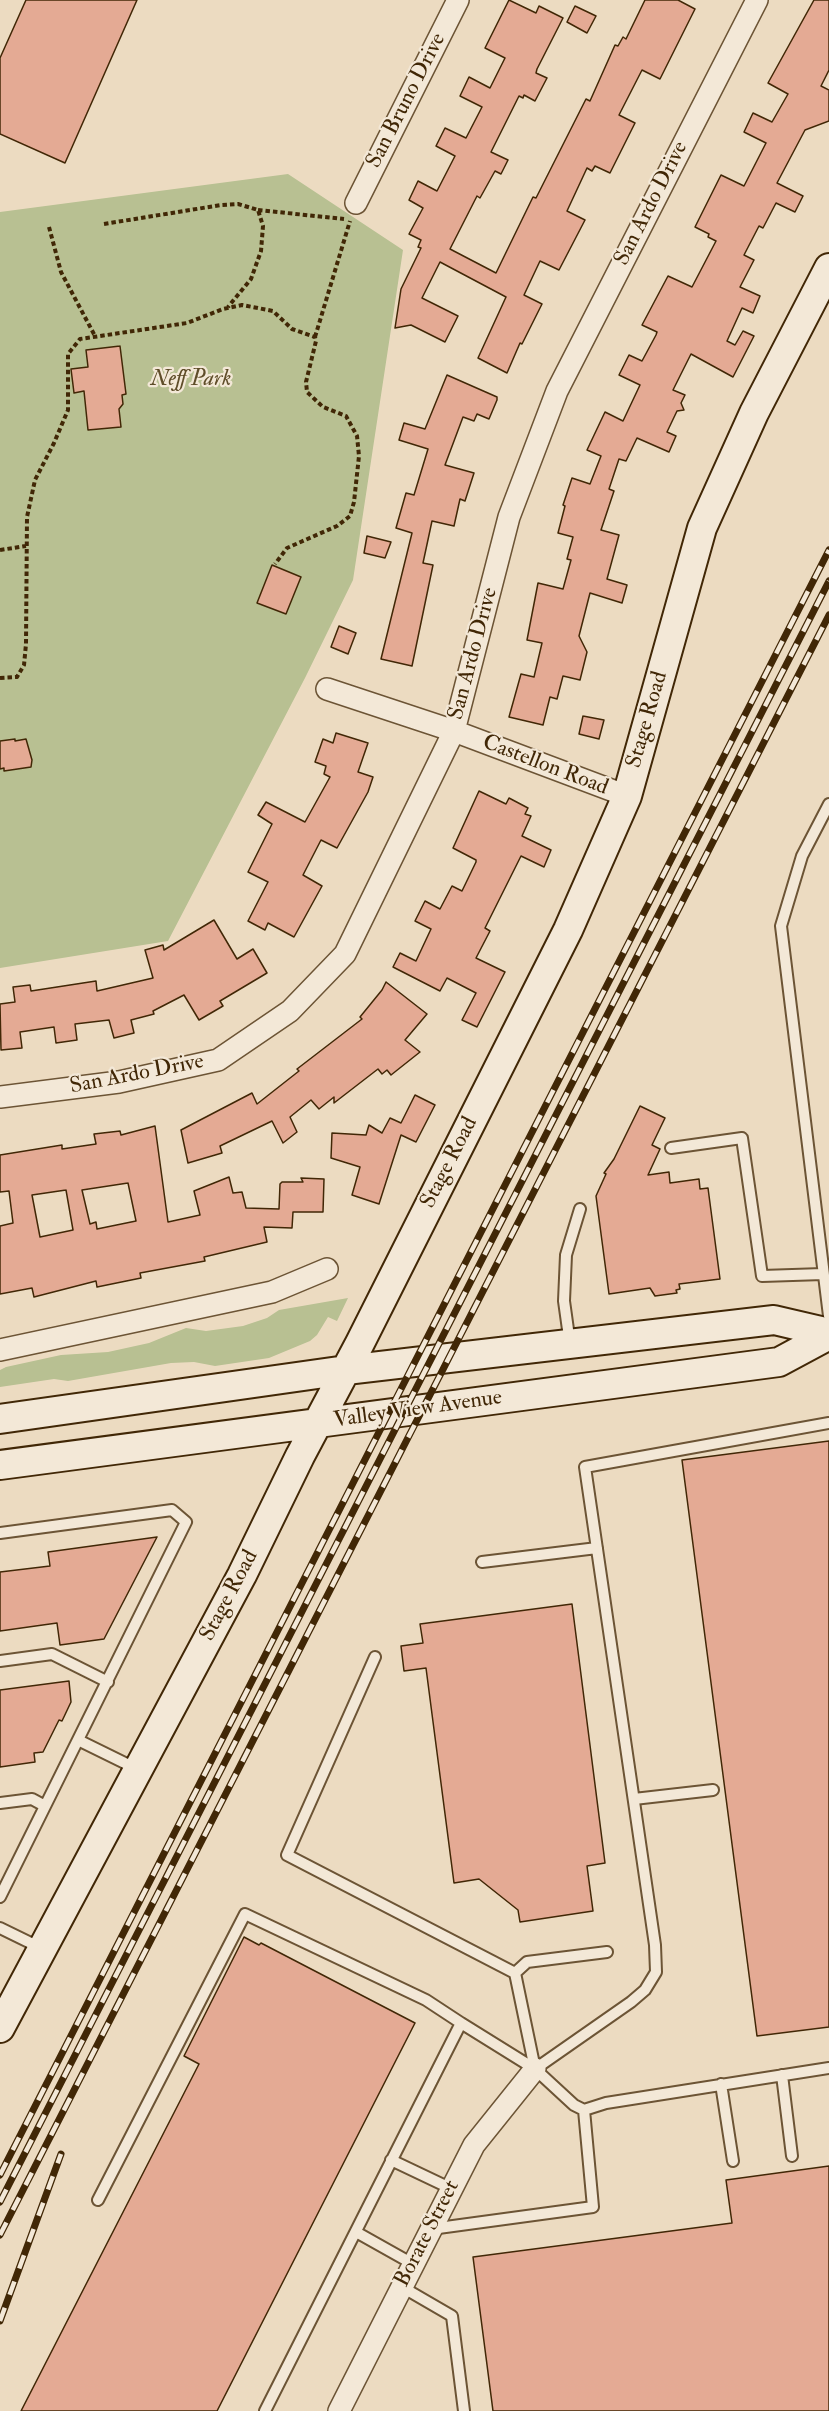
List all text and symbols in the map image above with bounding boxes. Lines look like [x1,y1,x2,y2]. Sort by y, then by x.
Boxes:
street label: San Bruno Drive [362,29,452,173]
street label: San Ardo Drive [609,138,695,270]
park label: Neff Park [151,367,231,393]
street label: San Ardo Drive [444,585,504,723]
street label: Stage Road [622,669,674,771]
street label: Castellon Road [478,730,612,802]
street label: San Ardo Drive [68,1049,206,1101]
street label: Stage Road [416,1113,484,1213]
street label: Valley View Avenue [332,1385,504,1435]
street label: Stage Road [195,1546,265,1646]
street label: Borate Street [390,2176,466,2292]

